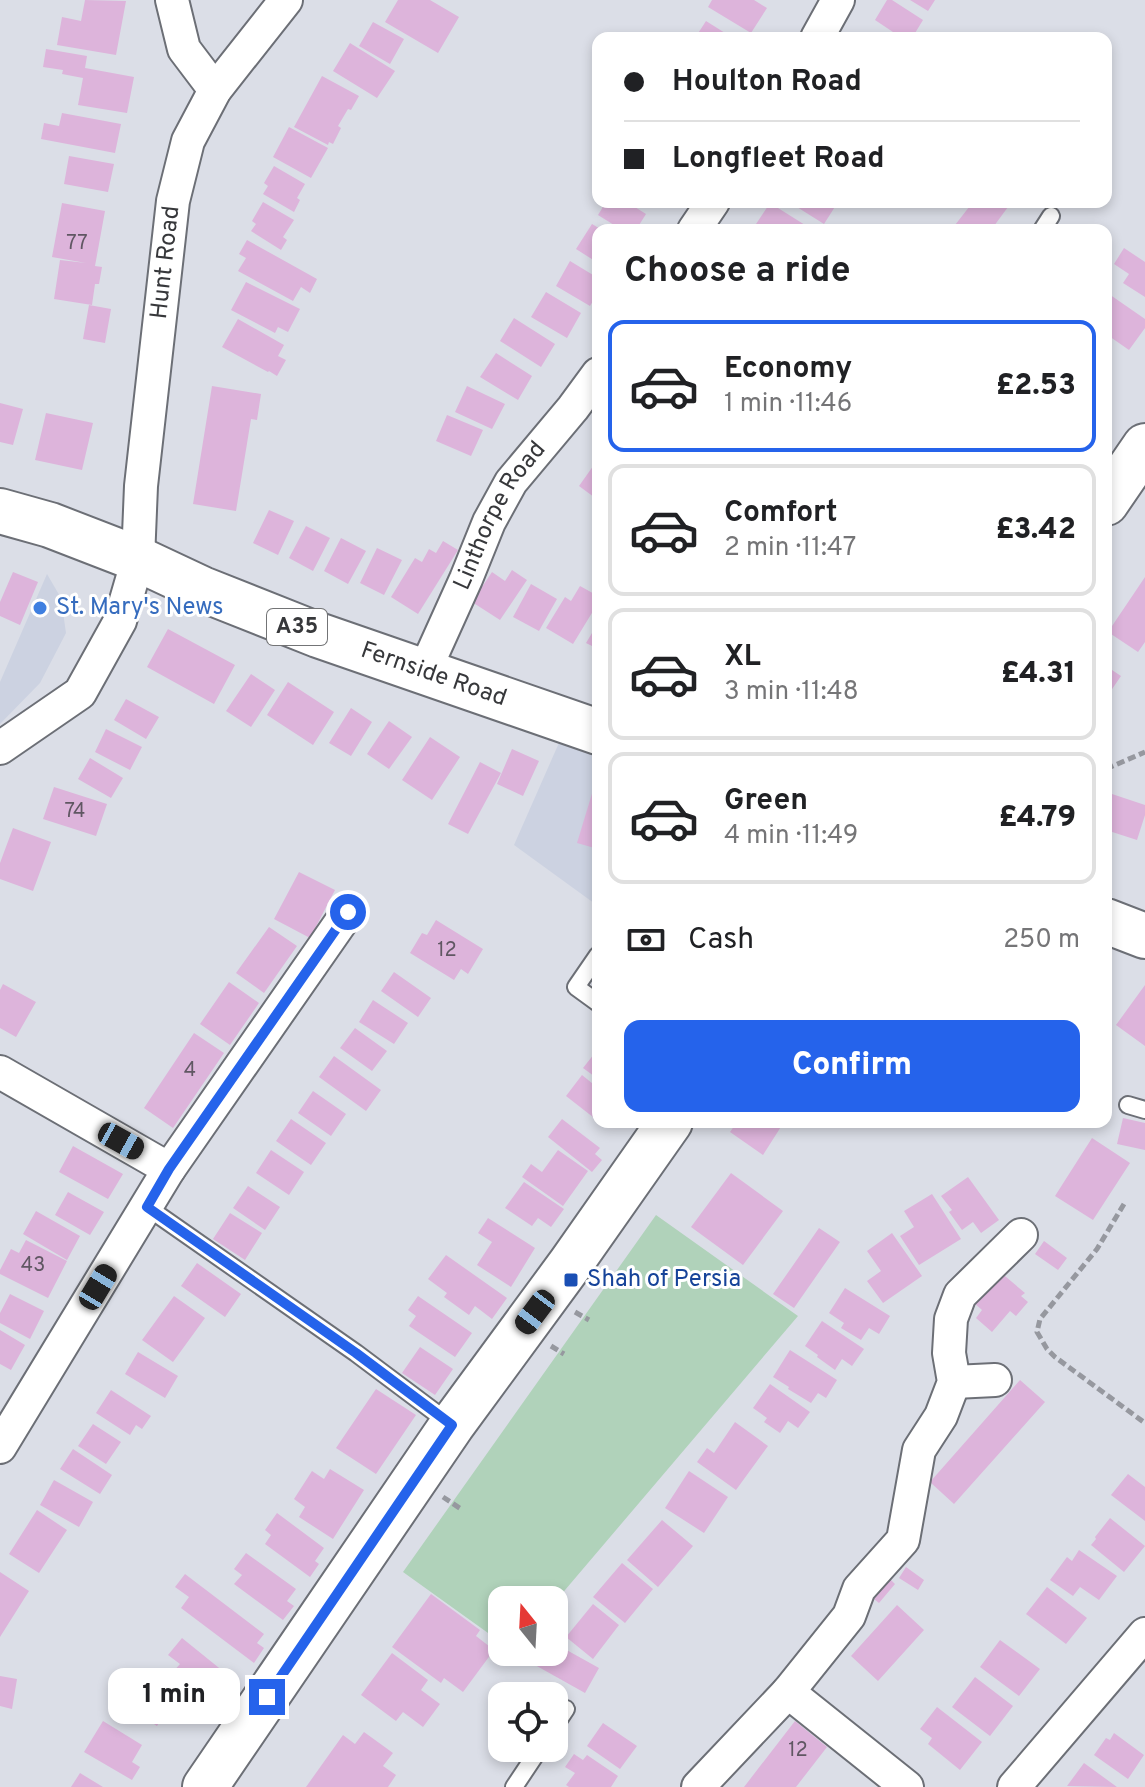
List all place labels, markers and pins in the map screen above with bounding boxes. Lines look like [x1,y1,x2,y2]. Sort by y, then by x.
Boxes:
place label: St. Mary's News [56,593,224,623]
marker: St. Mary's News [31,599,49,617]
place label: Shah of Persia [587,1265,741,1295]
marker: Shah of Persia [562,1271,580,1289]

